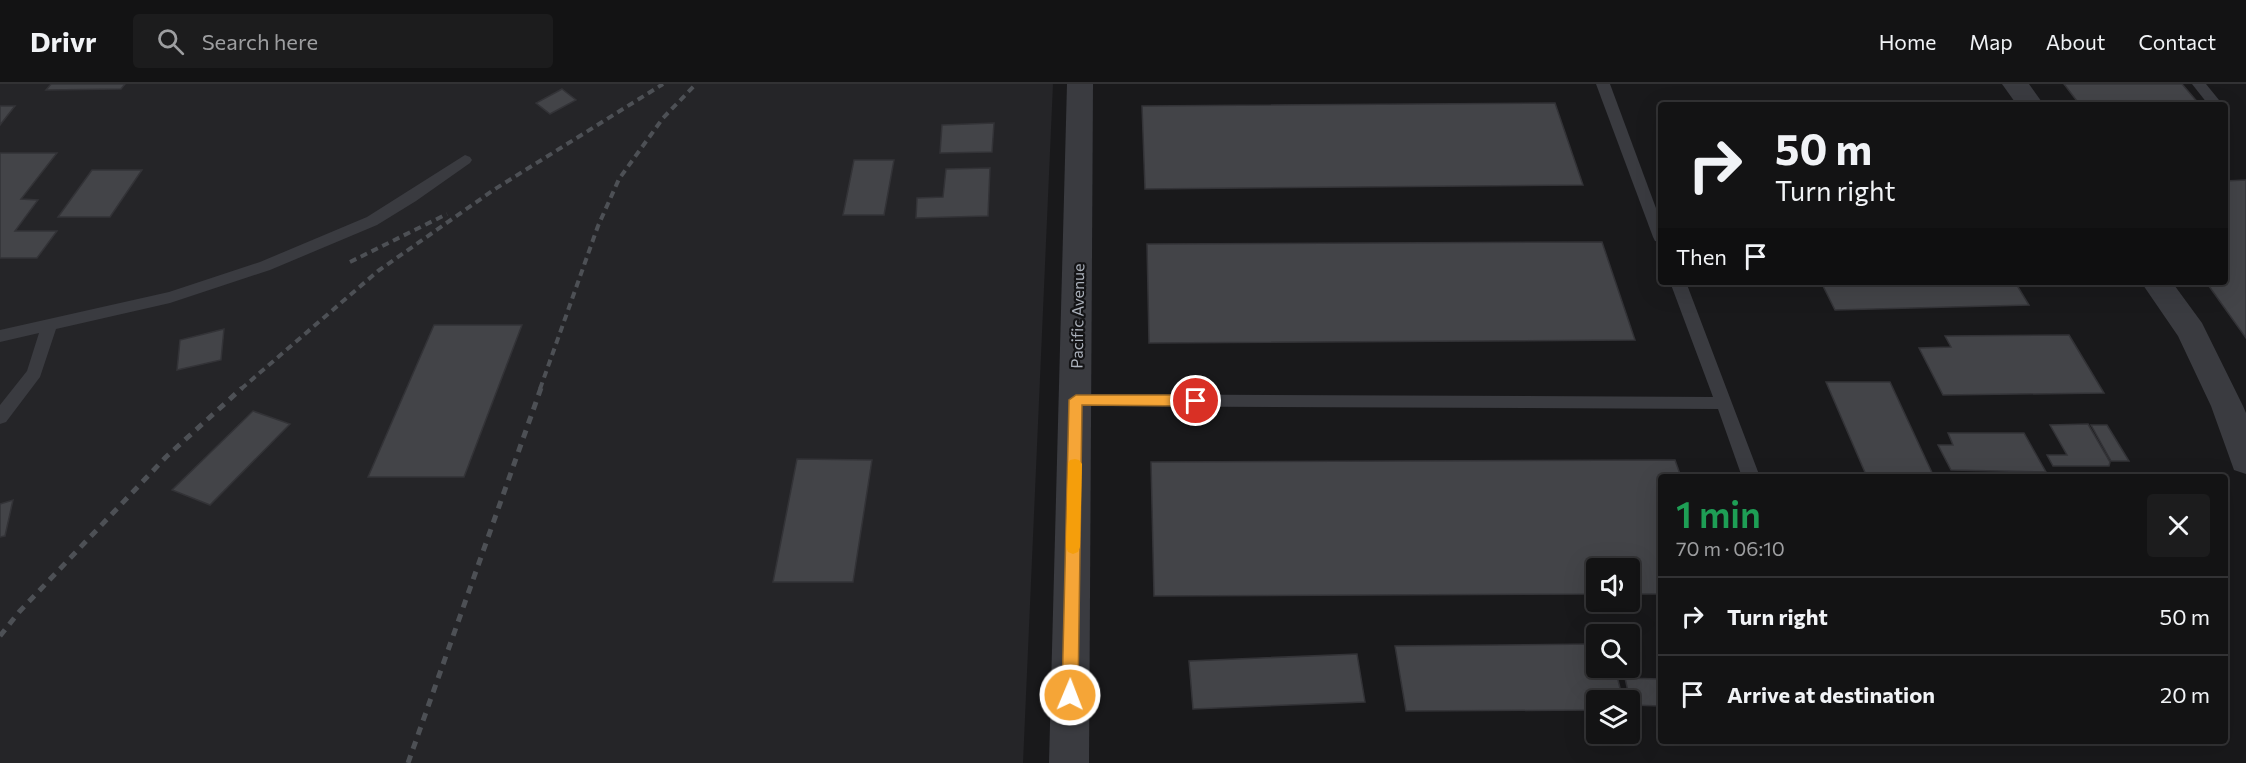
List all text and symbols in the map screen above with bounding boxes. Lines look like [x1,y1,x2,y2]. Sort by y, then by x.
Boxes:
search box [133,14,553,68]
text: Drivr [30,24,97,58]
icon: search [154,25,187,58]
text: Search here [202,28,318,55]
text: Home [1879,29,1936,54]
text: Map [1969,29,2013,54]
text: About [2046,29,2105,54]
text: Contact [2138,29,2216,54]
text: 50 m [1775,122,1872,174]
icon: right [1676,126,1754,204]
text: Turn right [1775,174,1895,207]
icon: arrive [1739,240,1772,273]
text: Then [1676,243,1727,270]
street label: Pacific Avenue [1067,263,1087,369]
pin [1170,375,1221,426]
icon: arrive [1179,384,1212,417]
text: 1 min [1676,491,1761,535]
button: close [2147,494,2210,557]
text: 70 m · 06:10 [1676,536,1785,560]
map controls [1586,558,1640,744]
button: sound [1586,558,1640,612]
icon: right [1676,600,1709,633]
text: Turn right [1727,603,1828,630]
text: 50 m [2160,603,2210,630]
button: search [1586,624,1640,678]
position arrow [1038,663,1102,727]
icon: arrive [1676,678,1709,711]
text: Arrive at destination [1727,681,1935,708]
text: 20 m [2160,681,2210,708]
button: layers [1586,690,1640,744]

